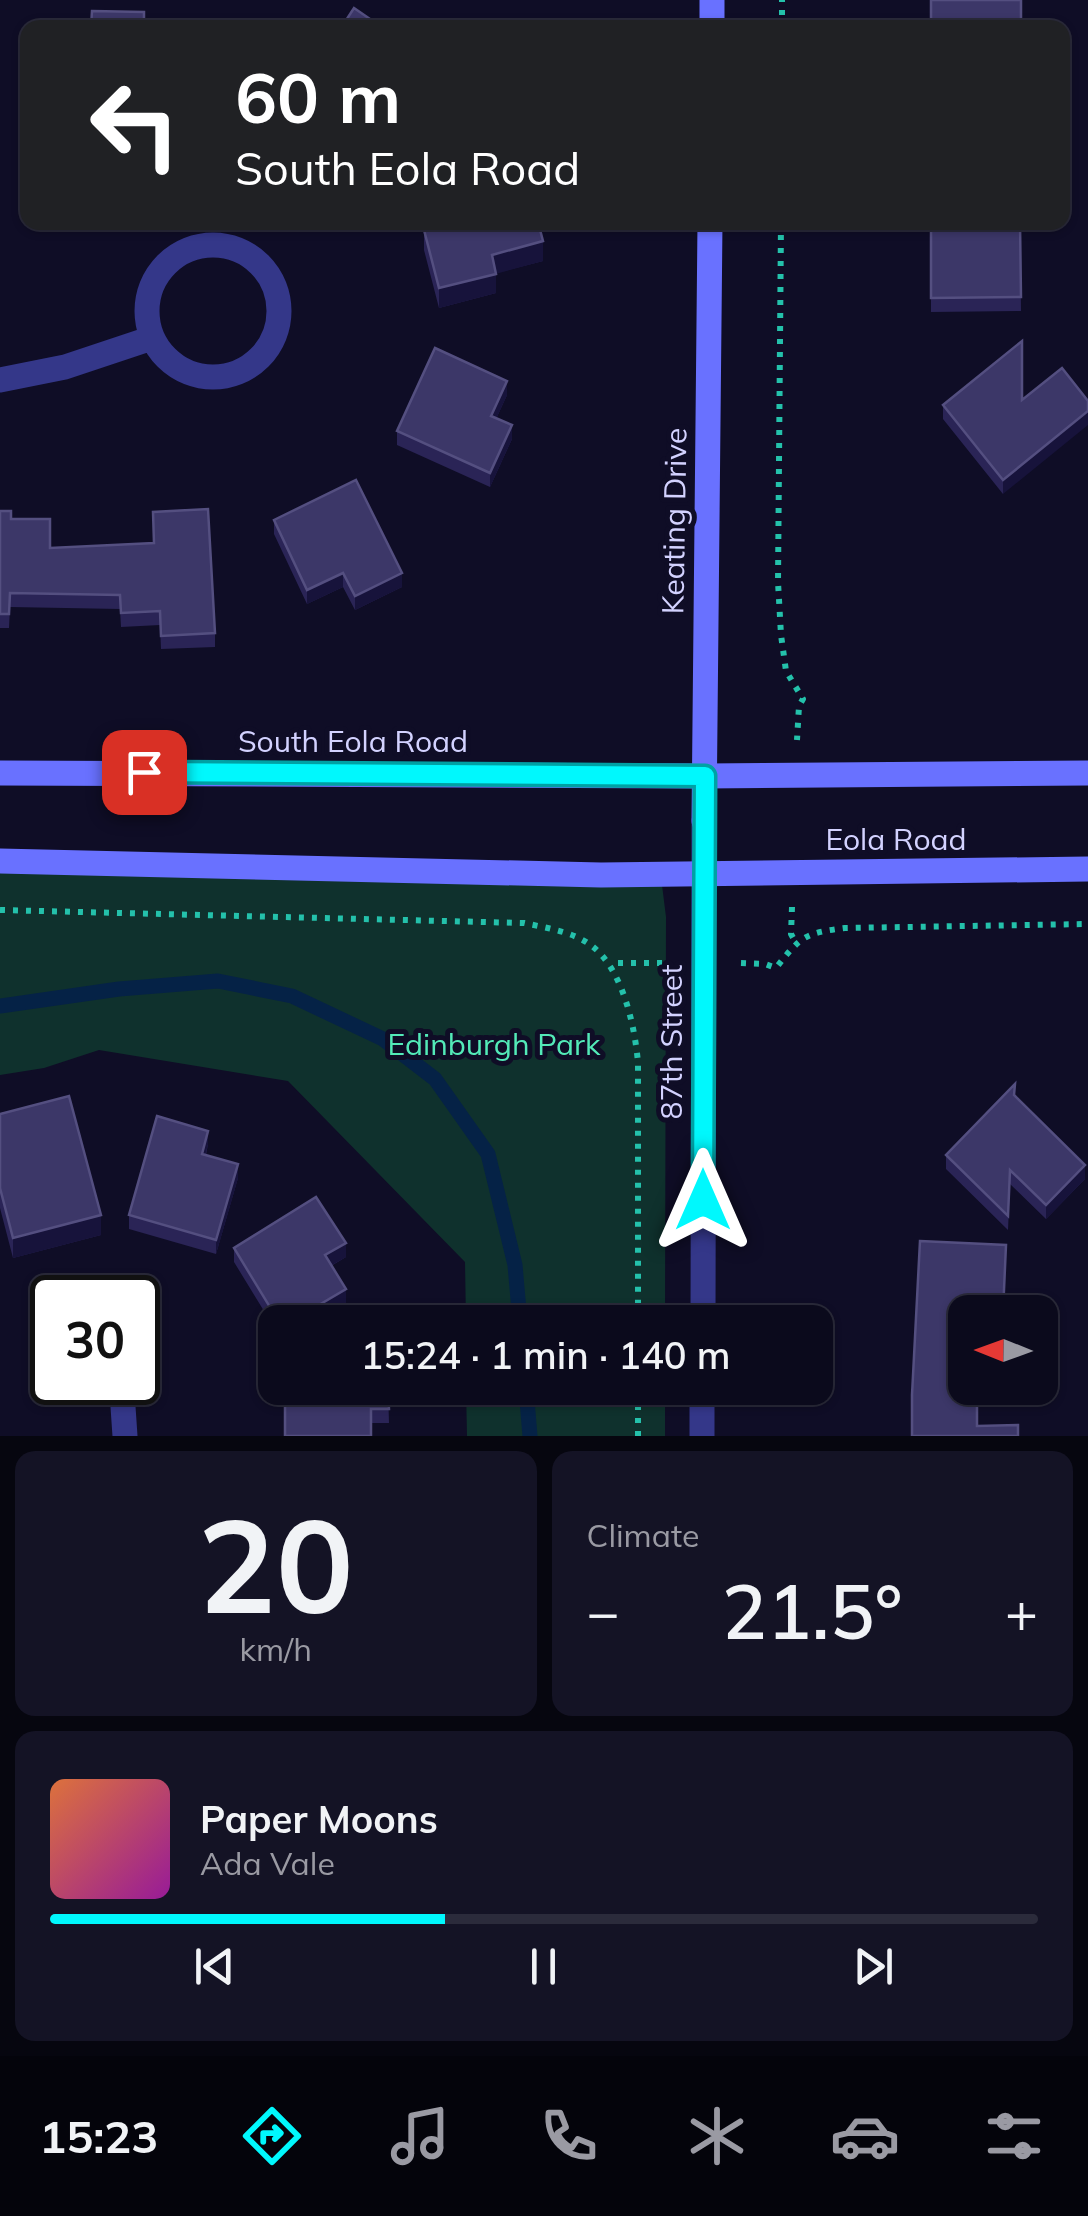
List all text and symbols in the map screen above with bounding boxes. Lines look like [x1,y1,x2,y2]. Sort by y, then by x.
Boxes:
text: 60 m [235,53,401,141]
icon: left [70,60,200,190]
text: South Eola Road [235,140,580,196]
street label: Keating Drive [653,427,695,615]
street label: South Eola Road [238,722,468,760]
pin [102,730,187,815]
icon: arrive [117,745,172,800]
street label: Eola Road [825,820,967,858]
street label: 87th Street [652,965,690,1119]
park label: Edinburgh Park [388,1025,601,1063]
position arrow [651,1148,755,1252]
speed limit sign: 30 [30,1275,160,1405]
north arrow [948,1295,1058,1405]
map controls [948,1295,1058,1405]
text: 15:24 · 1 min · 140 m [360,1331,731,1379]
text: 20 [198,1482,354,1646]
text: Climate [587,1515,699,1555]
text: 21.5° [722,1564,903,1658]
text: − [587,1577,620,1646]
text: + [1005,1577,1038,1646]
text: km/h [240,1629,312,1669]
text: Paper Moons [200,1795,438,1843]
text: Ada Vale [200,1843,335,1883]
icon: previous [187,1939,242,1994]
icon: pause [516,1939,571,1994]
icon: next [846,1939,901,1994]
icon: directions [237,2101,307,2171]
icon: music [385,2101,455,2171]
icon: phone [534,2101,604,2171]
icon: climate [682,2101,752,2171]
icon: car [830,2101,900,2171]
icon: filters [979,2101,1049,2171]
text: 15:23 [39,2108,158,2164]

